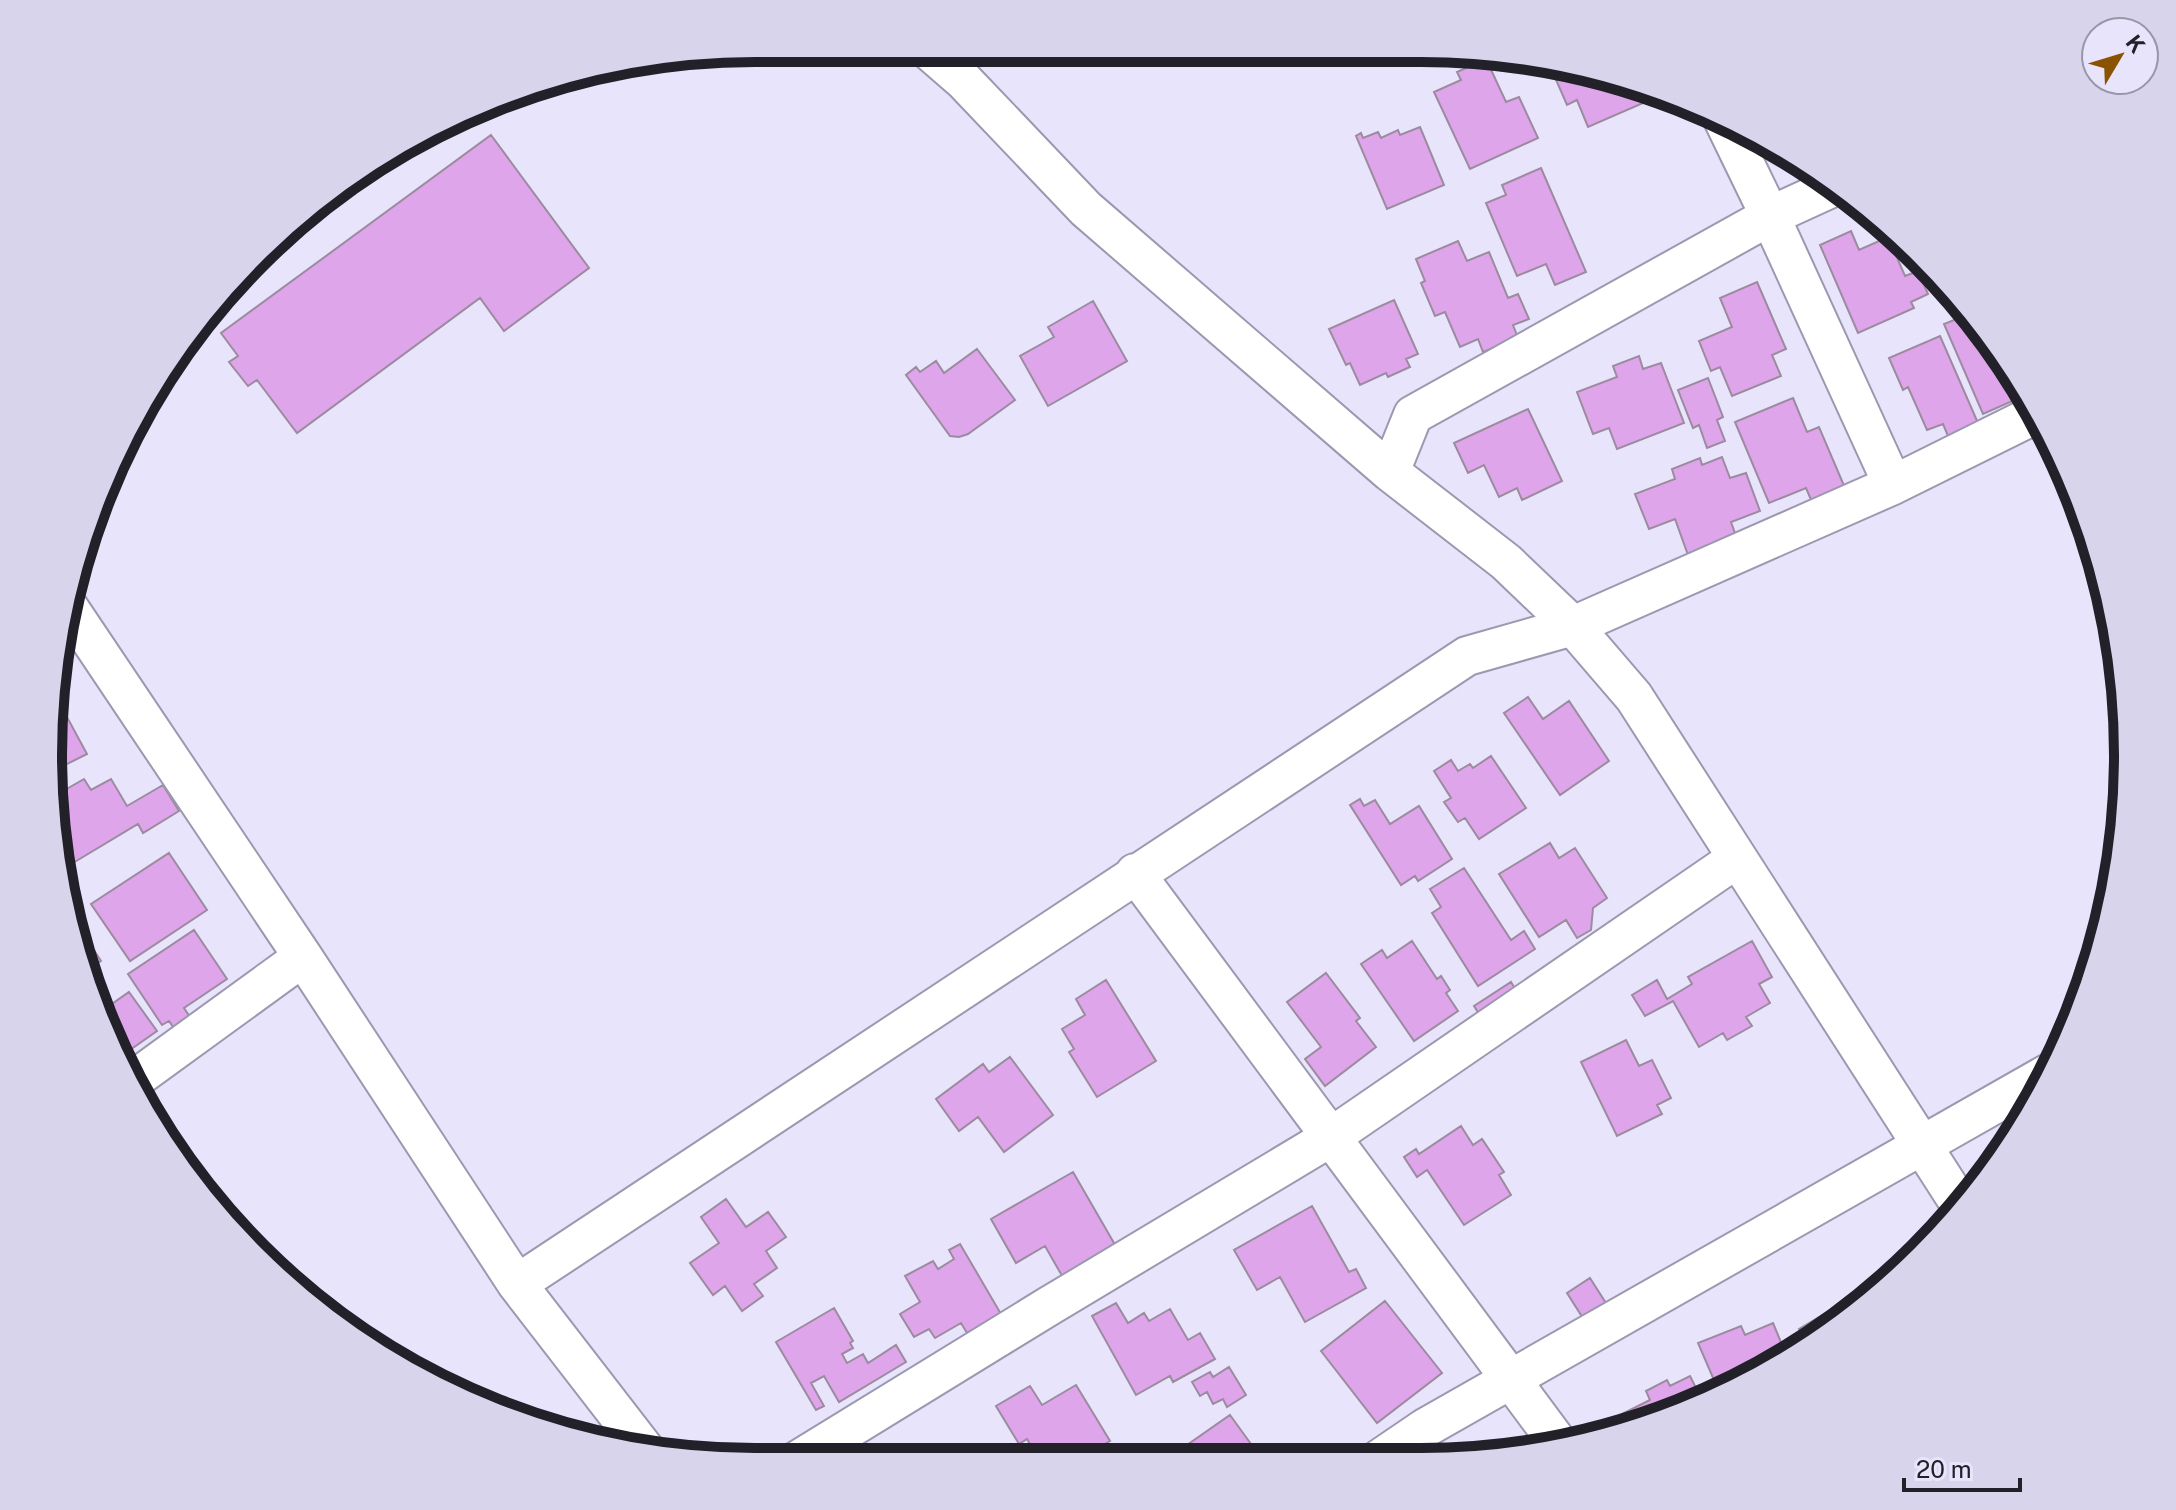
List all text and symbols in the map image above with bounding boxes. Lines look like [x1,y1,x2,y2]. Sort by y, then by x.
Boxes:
north arrow [2080,16,2160,96]
text: K [2121,29,2151,58]
scale bar [1904,1442,2020,1492]
text: 20 m [1916,1455,1972,1483]

